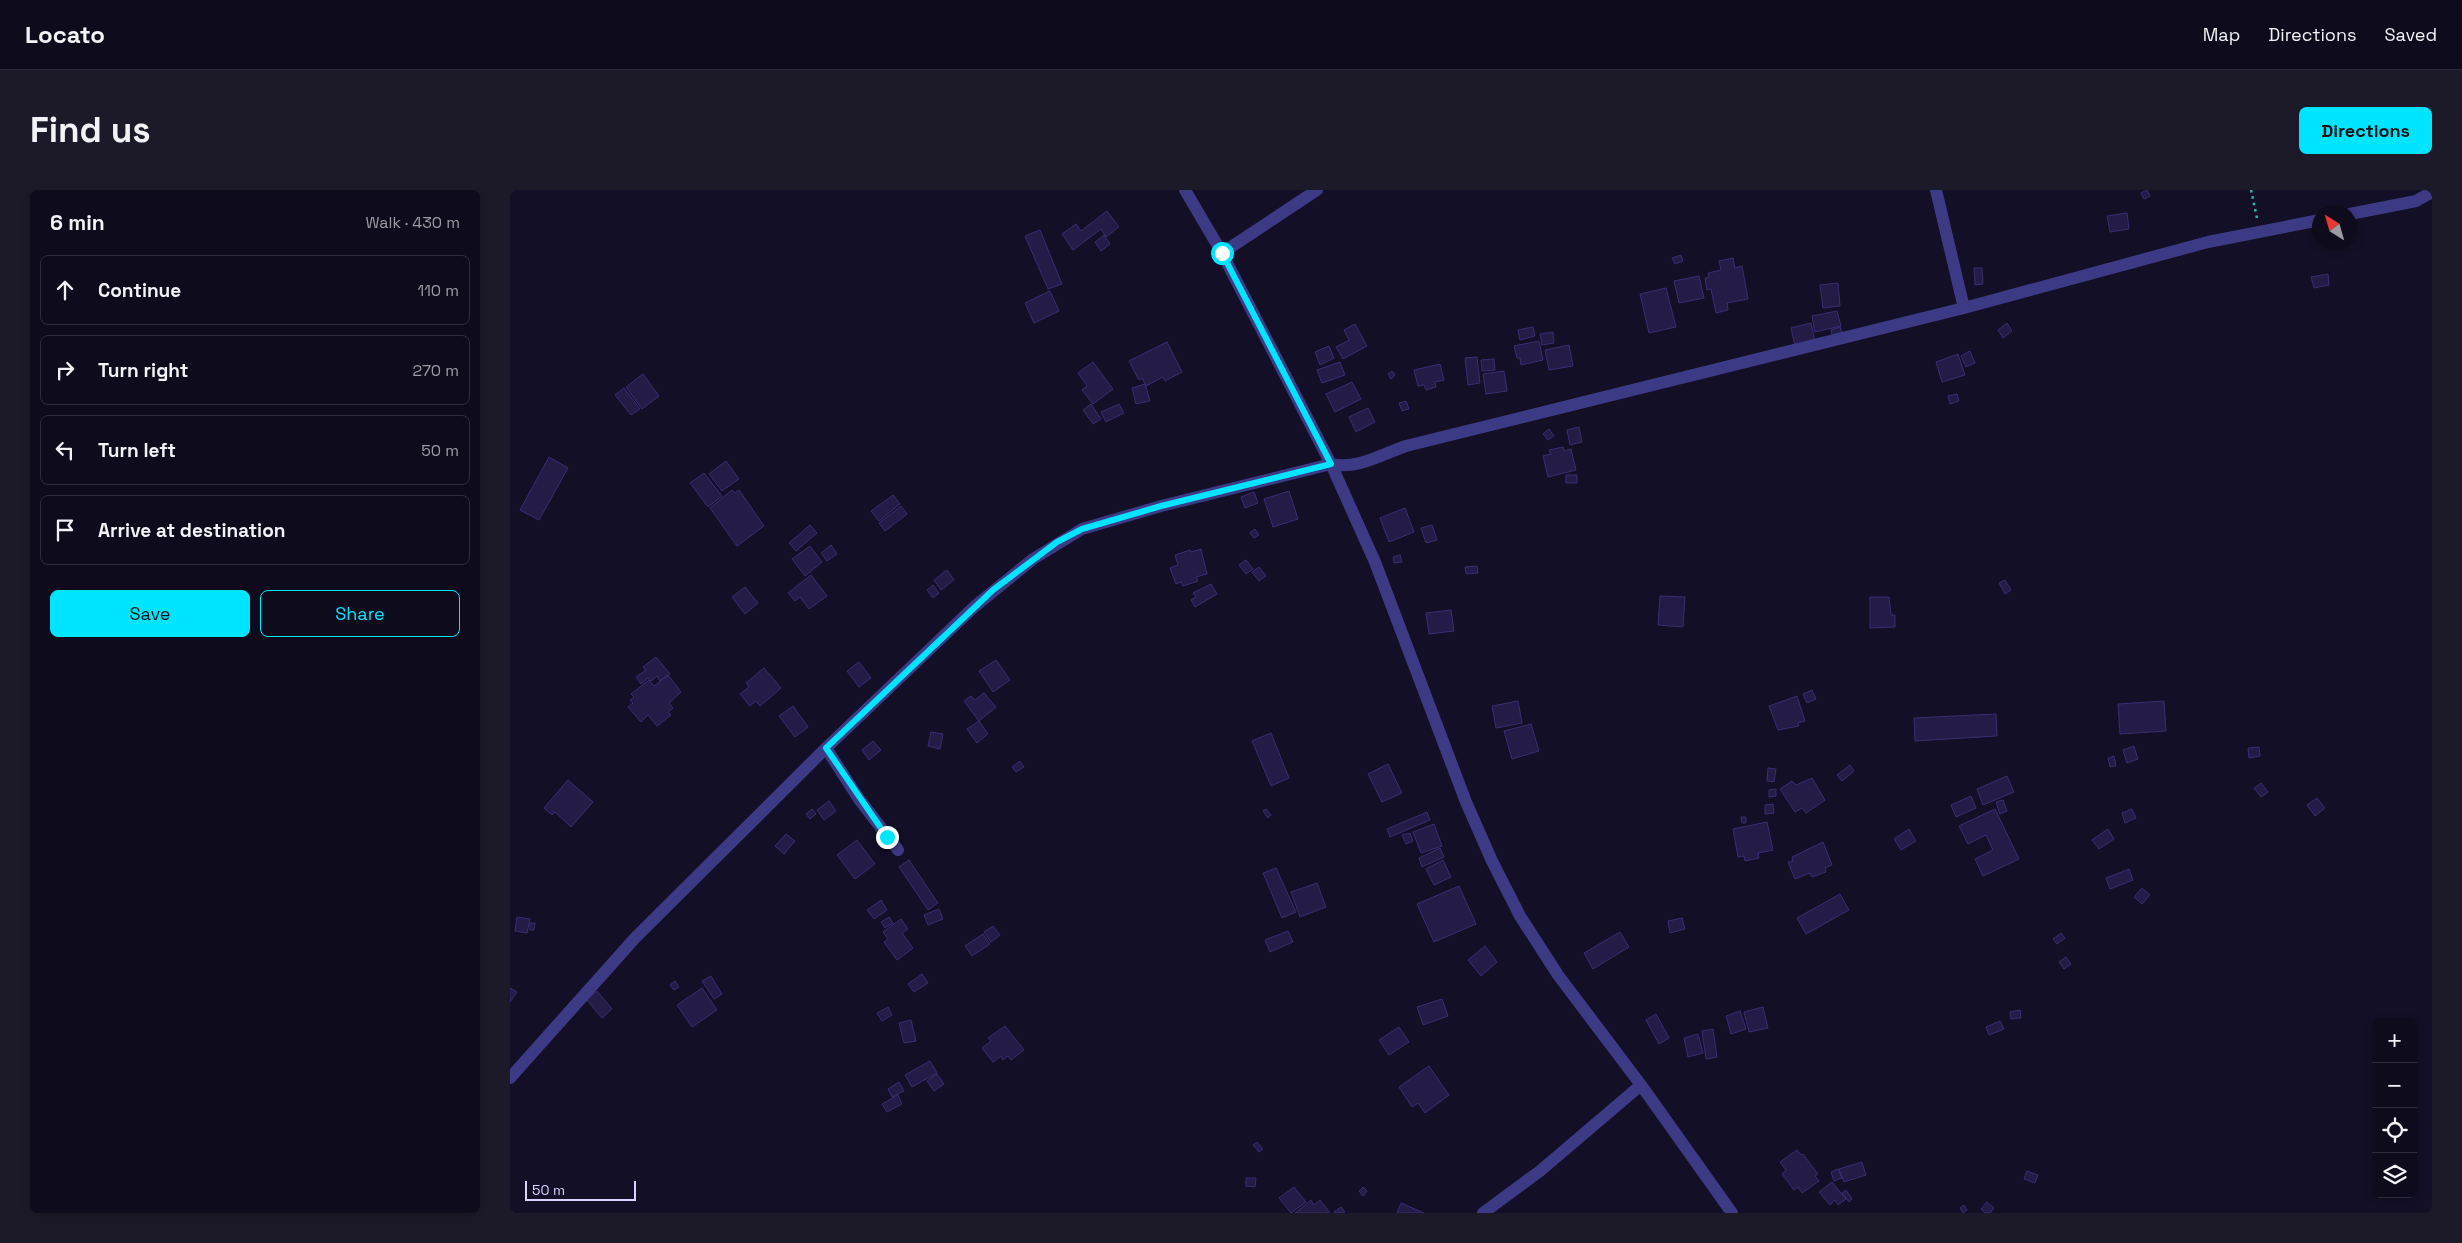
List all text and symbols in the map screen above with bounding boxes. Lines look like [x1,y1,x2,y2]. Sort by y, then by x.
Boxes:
text: Locato [25,19,105,50]
text: Map [2203,23,2240,46]
text: Directions [2268,23,2357,46]
text: Saved [2385,23,2437,46]
button: Directions [2299,107,2432,154]
text: Find us [30,108,151,152]
north arrow [2312,205,2357,250]
text: 6 min [50,209,105,236]
text: Walk · 430 m [365,212,460,233]
route start [1211,242,1234,265]
icon: ahead [51,276,79,304]
text: Continue [98,278,181,303]
text: 110 m [417,280,459,301]
icon: right [51,356,79,384]
text: Turn right [98,358,188,383]
text: 270 m [412,360,459,381]
icon: left [51,436,79,464]
text: Turn left [98,438,176,463]
text: 50 m [421,440,459,461]
icon: arrive [51,516,79,544]
text: Arrive at destination [98,518,286,543]
button: Save [50,590,250,637]
button: Share [260,590,460,637]
route end [876,826,899,849]
map controls [2372,1018,2417,1198]
button: + [2372,1018,2417,1063]
button: − [2372,1063,2417,1108]
button: locate [2372,1108,2417,1153]
button: layers [2372,1153,2417,1198]
scale bar [525,1178,636,1201]
text: 50 m [532,1181,565,1199]

